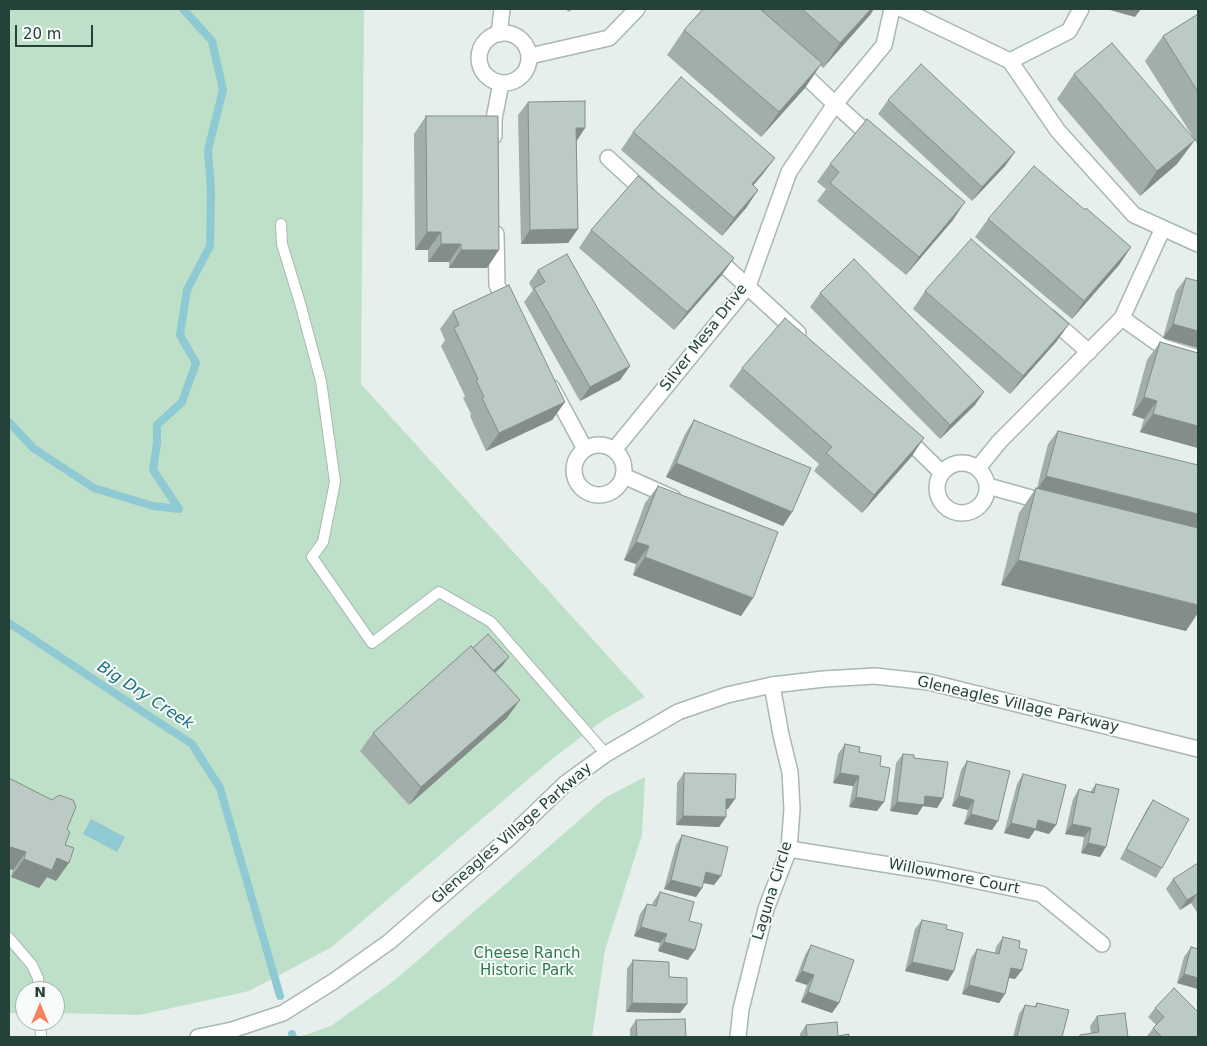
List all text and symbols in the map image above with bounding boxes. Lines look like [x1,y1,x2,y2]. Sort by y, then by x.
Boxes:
scale bar [18,15,95,47]
text: 20 m [23,25,61,43]
street label: Silver Mesa Drive [657,281,751,395]
water label: Big Dry Creek [93,658,197,734]
street label: Gleneagles Village Parkway [915,673,1121,737]
street label: Gleneagles Village Parkway [428,760,596,908]
street label: Laguna Circle [749,840,797,942]
street label: Willowmore Court [887,855,1021,899]
park label: Cheese Ranch Historic Park [474,945,580,980]
north arrow [15,981,65,1031]
text: N [34,984,46,1000]

